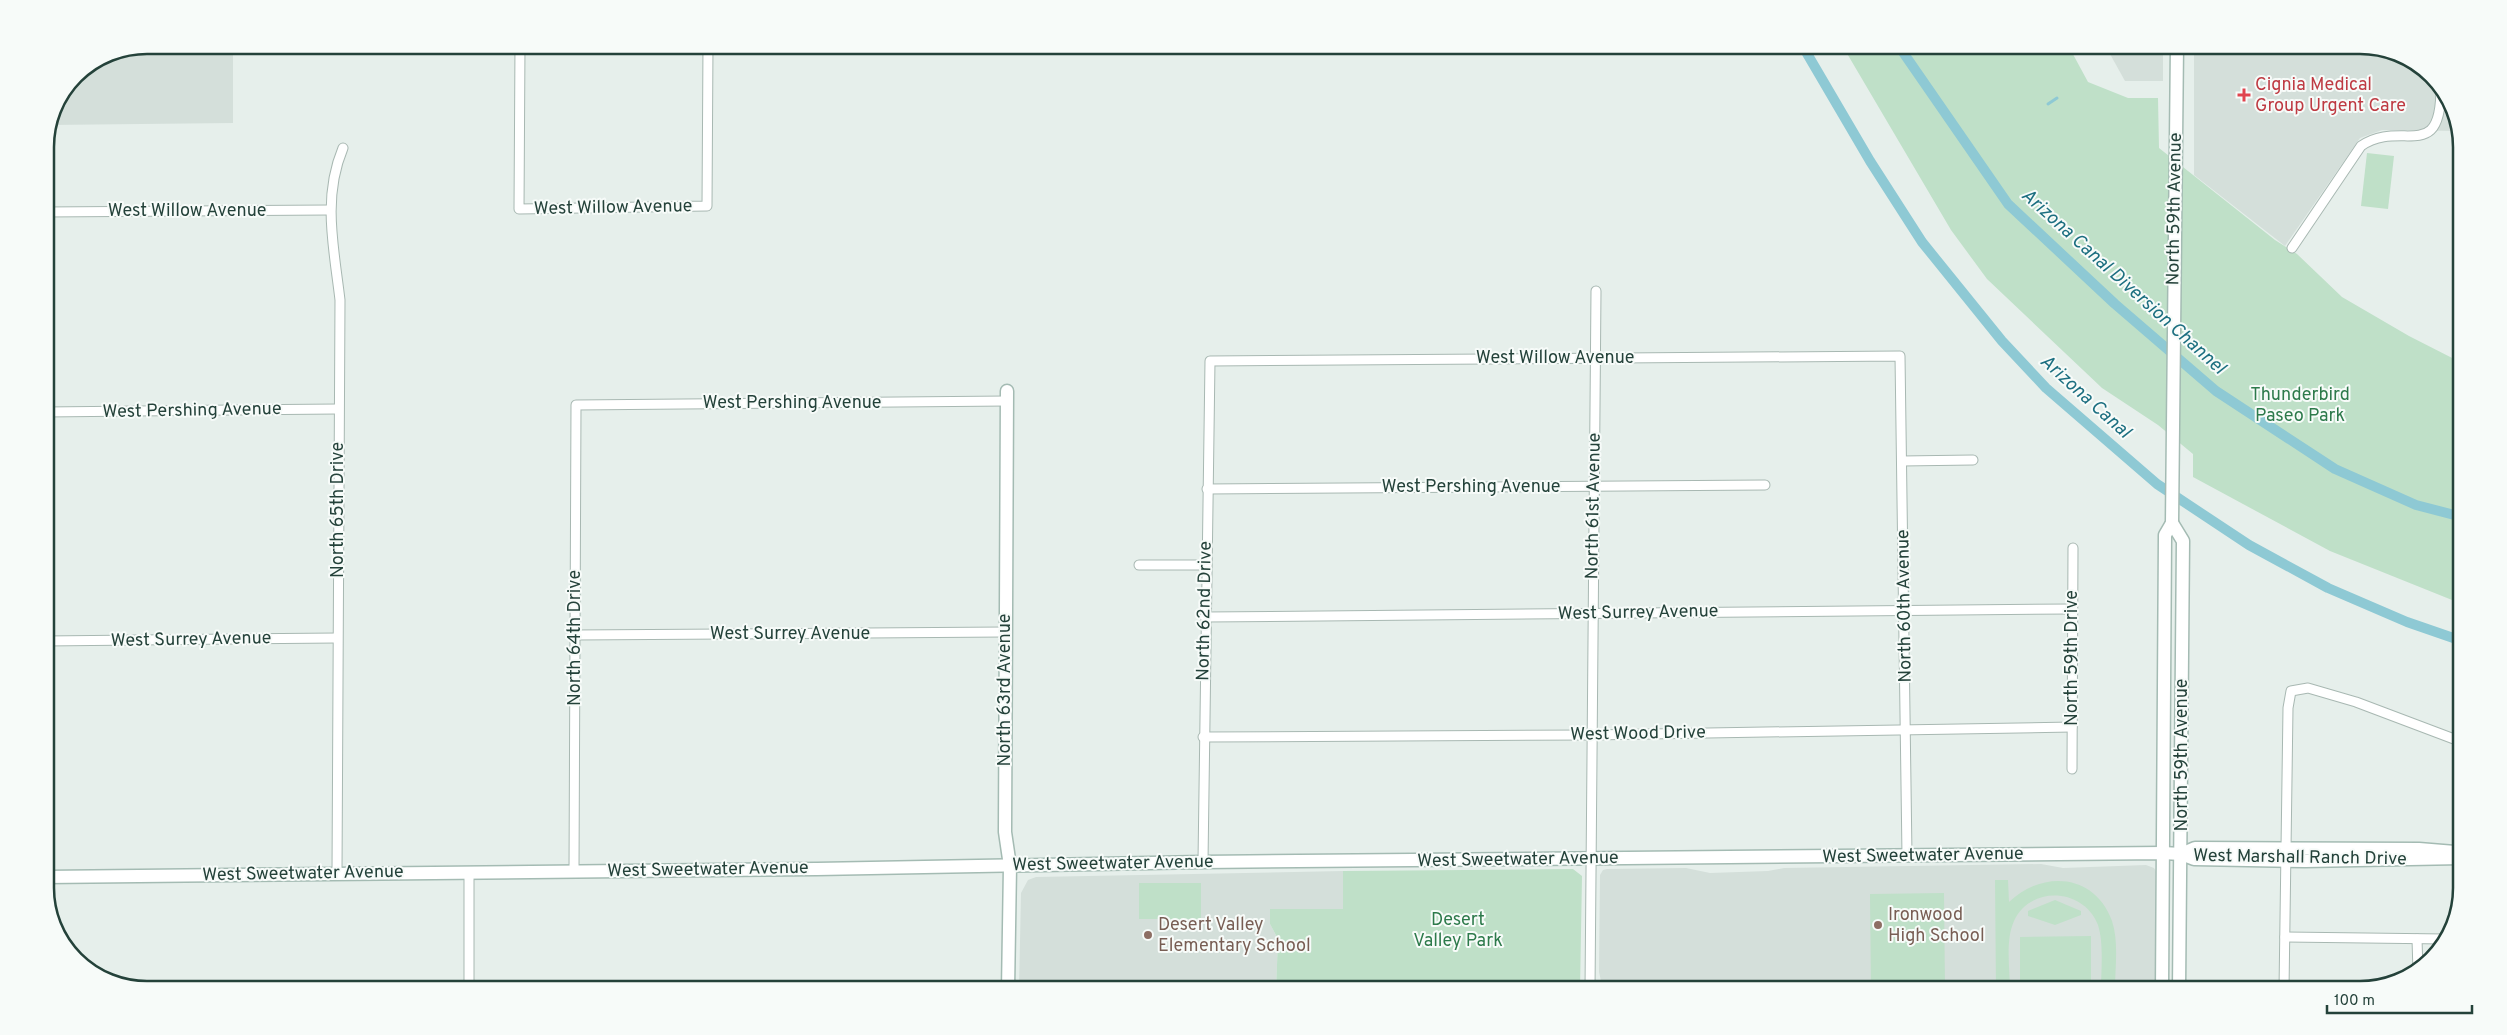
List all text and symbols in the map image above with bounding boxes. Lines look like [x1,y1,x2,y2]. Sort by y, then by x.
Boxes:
place label: Cignia Medical Group Urgent Care [2255,74,2406,118]
marker: Cignia Medical Group Urgent Care [2237,88,2251,102]
street label: North 59th Avenue [2162,132,2188,286]
water label: Arizona Canal Diversion Channel [2016,184,2231,381]
street label: West Willow Avenue [533,195,693,221]
street label: West Willow Avenue [108,200,266,223]
street label: West Willow Avenue [1476,347,1634,370]
water label: Arizona Canal [2035,350,2136,445]
park label: Thunderbird Paseo Park [2250,384,2350,428]
street label: West Pershing Avenue [702,392,882,415]
street label: West Pershing Avenue [102,398,282,424]
street label: North 61st Avenue [1581,432,1607,580]
street label: North 65th Drive [327,442,350,578]
street label: West Pershing Avenue [1381,476,1561,499]
street label: North 60th Avenue [1892,529,1918,683]
street label: North 62nd Drive [1192,541,1218,681]
street label: North 64th Drive [564,570,587,706]
street label: North 59th Drive [2061,590,2084,726]
street label: West Surrey Avenue [1558,600,1718,626]
street label: North 63rd Avenue [994,614,1017,766]
street label: West Surrey Avenue [710,623,870,646]
street label: West Surrey Avenue [111,627,271,653]
street label: North 59th Avenue [2171,679,2194,831]
street label: West Wood Drive [1570,721,1706,747]
street label: West Sweetwater Avenue [1822,843,2024,869]
street label: West Marshall Ranch Drive [2193,845,2407,871]
street label: West Sweetwater Avenue [1417,847,1619,873]
street label: West Sweetwater Avenue [1012,851,1214,877]
street label: West Sweetwater Avenue [607,857,809,883]
street label: West Sweetwater Avenue [202,861,404,887]
place label: Ironwood High School [1888,904,1985,948]
park label: Desert Valley Park [1413,909,1503,953]
place label: Desert Valley Elementary School [1158,914,1311,958]
marker: Ironwood High School [1872,919,1884,931]
marker: Desert Valley Elementary School [1142,929,1154,941]
scale bar [2327,982,2472,1014]
text: 100 m [2334,992,2375,1011]

